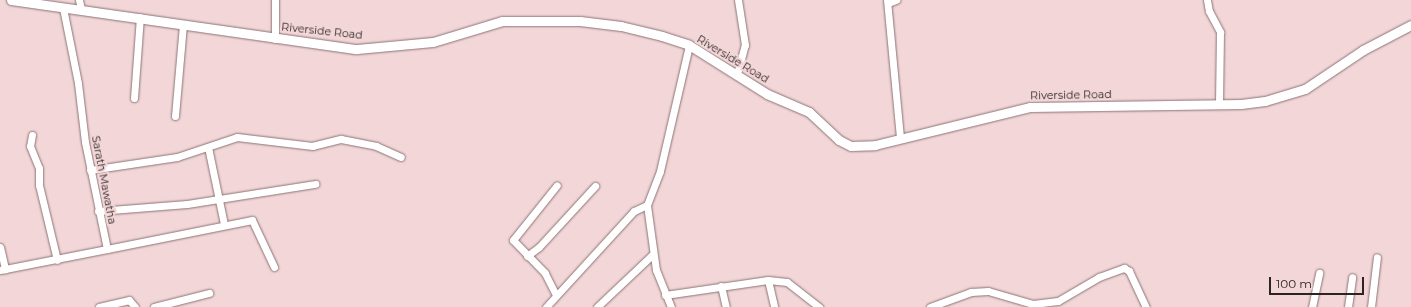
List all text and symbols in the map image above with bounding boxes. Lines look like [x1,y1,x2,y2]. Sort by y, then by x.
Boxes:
street label: Riverside Road [281,20,363,42]
street label: Riverside Road [695,32,771,86]
street label: Riverside Road [1030,88,1112,102]
street label: Sarath Mawatha [89,135,119,225]
scale bar [1271,269,1366,295]
text: 100 m [1276,276,1312,291]

